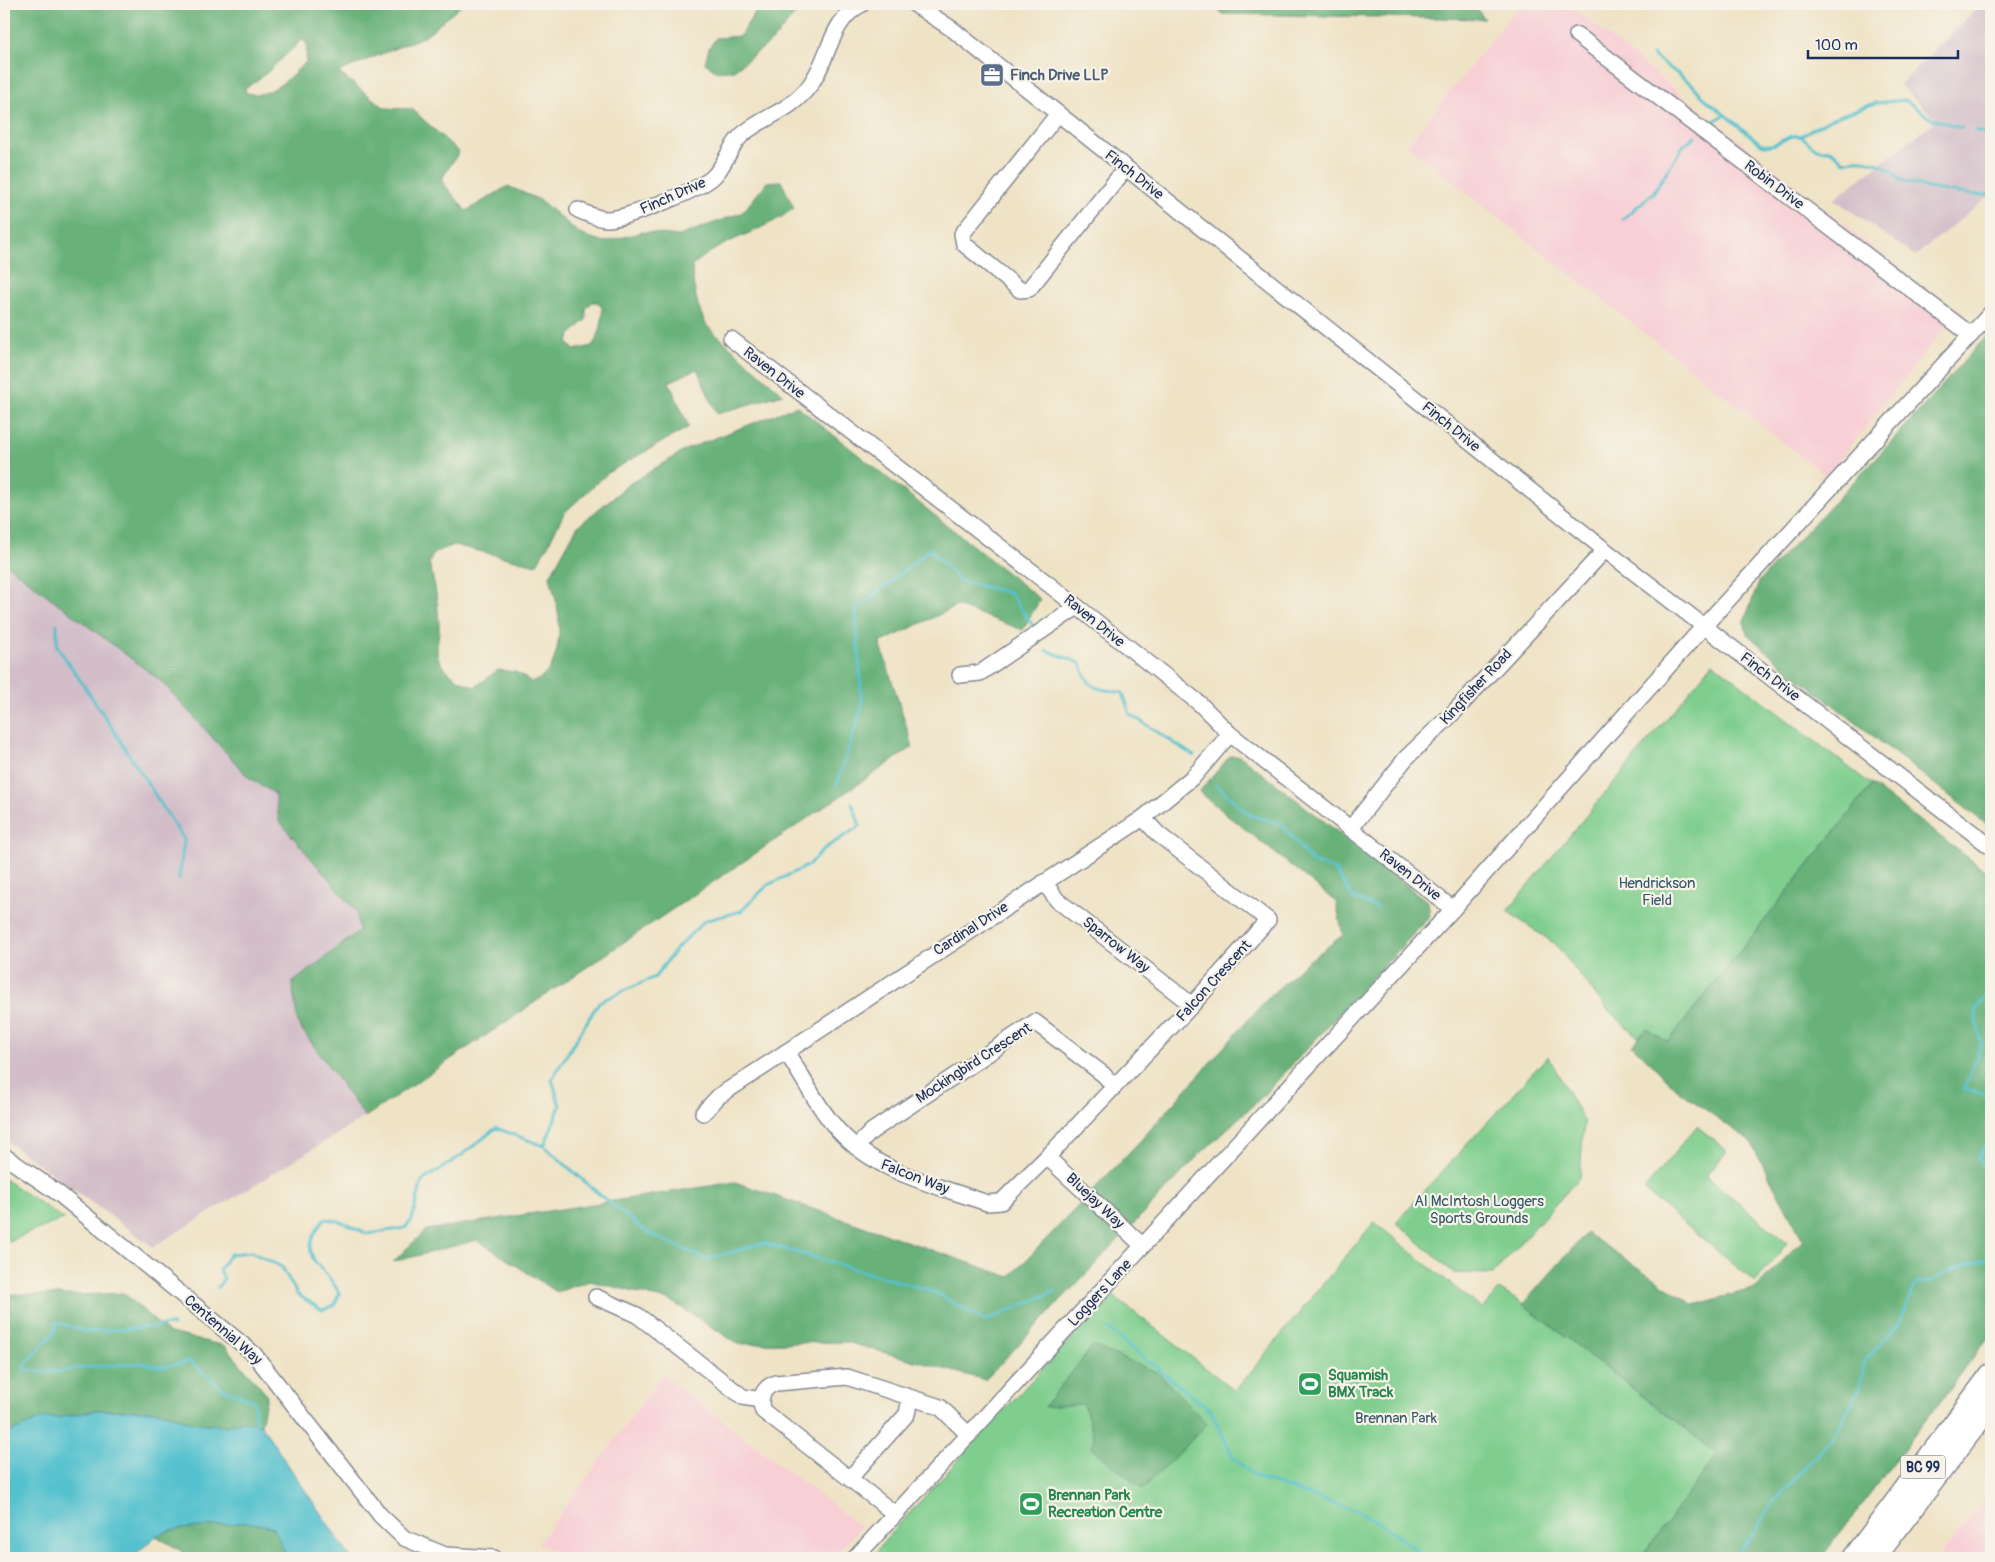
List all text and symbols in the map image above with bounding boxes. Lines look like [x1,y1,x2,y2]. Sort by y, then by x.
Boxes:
scale bar [1808,28,1958,60]
text: 100 m [1815,36,1858,55]
office icon: Finch Drive LLP [979,62,1005,88]
place label: Finch Drive LLP [1010,66,1108,85]
street label: Finch Drive [1101,146,1168,204]
street label: Robin Drive [1740,156,1808,214]
street label: Finch Drive [637,173,709,219]
street label: Raven Drive [739,343,809,403]
street label: Finch Drive [1418,398,1485,457]
street label: Raven Drive [1060,591,1129,652]
street label: Kingfisher Road [1436,645,1516,729]
street label: Finch Drive [1736,648,1804,706]
street label: Raven Drive [1375,845,1445,905]
park label: Hendrickson Field [1619,874,1695,910]
street label: Cardinal Drive [930,897,1013,960]
street label: Sparrow Way [1078,913,1154,978]
street label: Falcon Crescent [1172,935,1256,1026]
street label: Mockingbird Crescent [912,1018,1036,1108]
street label: Falcon Way [878,1155,953,1199]
street label: Bluejay Way [1062,1169,1129,1233]
park label: Al McIntosh Loggers Sports Grounds [1414,1192,1544,1228]
street label: Loggers Lane [1064,1255,1136,1331]
street label: Centennial Way [180,1291,266,1370]
place label: Squamish BMX Track [1328,1366,1394,1402]
sports icon: Squamish BMX Track [1297,1371,1323,1397]
park label: Brennan Park [1355,1409,1438,1428]
road number: BC 99 [1900,1455,1946,1478]
place label: Brennan Park Recreation Centre [1048,1486,1163,1522]
sports icon: Brennan Park Recreation Centre [1018,1491,1044,1517]

